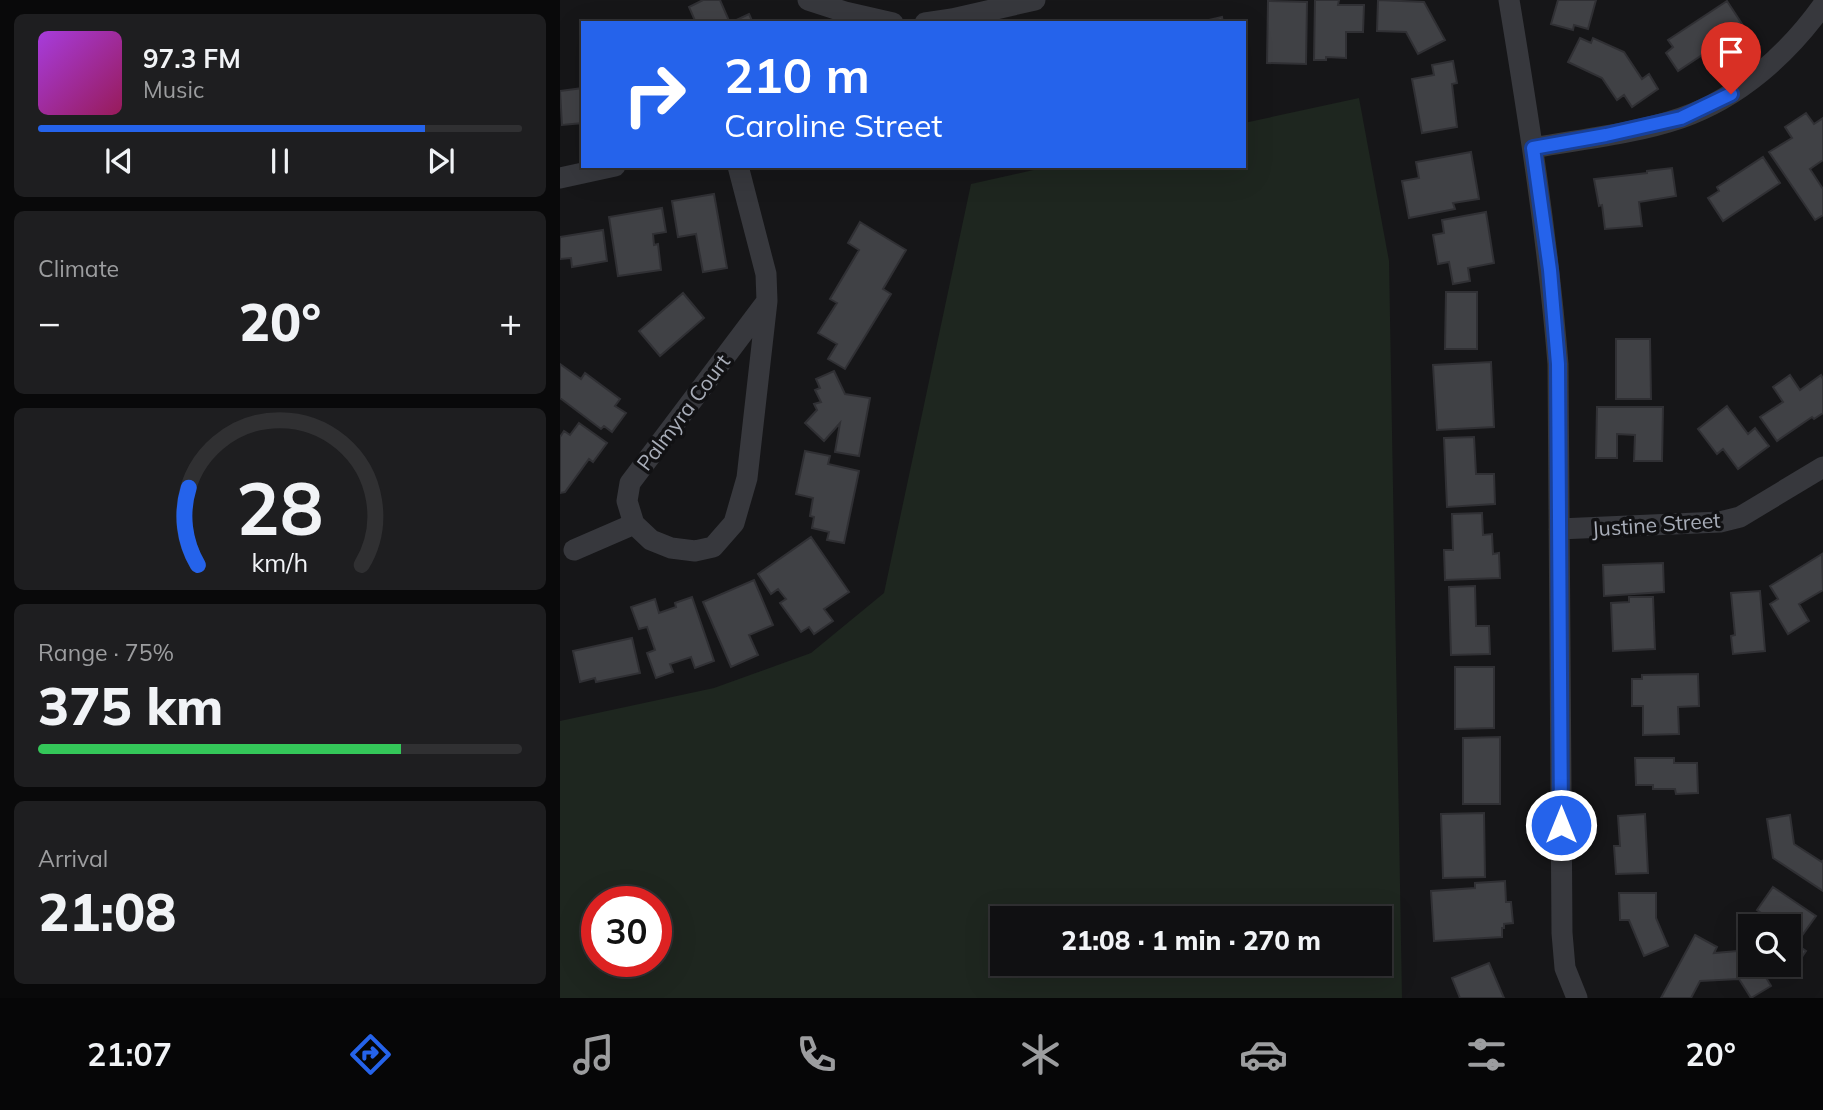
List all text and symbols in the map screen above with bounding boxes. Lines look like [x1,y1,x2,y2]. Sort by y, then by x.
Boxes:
pin [1701,22,1761,94]
icon: arrive [1712,33,1750,71]
text: 97.3 FM [143,42,241,75]
text: 210 m [724,44,870,105]
icon: right [609,49,700,140]
text: Music [143,75,204,104]
text: Caroline Street [724,105,942,145]
icon: previous [100,142,138,180]
icon: pause [261,142,299,180]
icon: next [422,142,460,180]
text: Climate [38,254,119,283]
text: 20° [239,289,321,354]
text: − [38,298,61,346]
text: + [499,298,522,346]
street label: Palmyra Court [631,349,735,475]
text: 28 [236,462,324,553]
street label: Justine Street [1591,507,1721,541]
text: km/h [252,547,308,578]
text: Range · 75% [38,638,174,667]
text: 375 km [38,673,223,738]
position arrow [1524,788,1598,862]
text: Arrival [38,844,108,873]
text: 21:08 [38,879,176,944]
speed limit sign: 30 [581,886,672,977]
map controls [1738,914,1801,977]
button: search [1738,914,1801,977]
text: 21:08 · 1 min · 270 m [1061,924,1321,957]
icon: directions [346,1030,395,1079]
icon: music [569,1030,618,1079]
icon: phone [792,1030,841,1079]
icon: climate [1016,1030,1065,1079]
icon: car [1239,1030,1288,1079]
icon: filters [1462,1030,1511,1079]
text: 21:07 [87,1034,172,1074]
text: 20° [1685,1034,1736,1074]

